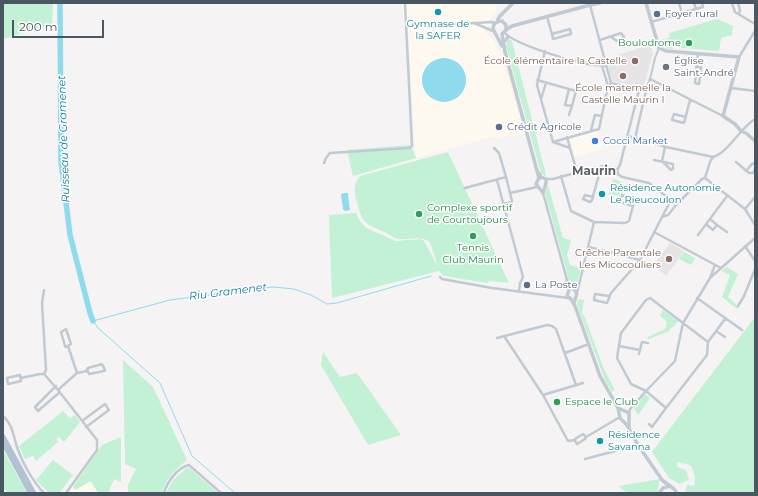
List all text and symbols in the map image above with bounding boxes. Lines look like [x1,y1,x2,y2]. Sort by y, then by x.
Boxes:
marker: Gymnase de la SAFER [433,7,443,17]
place label: Foyer rural [665,8,718,20]
marker: Foyer rural [652,9,662,19]
scale bar [14,12,106,38]
place label: Gymnase de la SAFER [407,18,469,42]
text: 200 m [19,19,58,34]
place label: Boulodrome [618,37,681,49]
marker: Boulodrome [684,38,694,48]
place label: École élémentaire la Castelle [484,55,627,67]
place label: Église Saint-André [674,55,734,78]
marker: École élémentaire la Castelle [630,56,640,66]
marker: Église Saint-André [661,62,671,72]
marker: École maternelle la Castelle Maurin I [618,71,628,81]
water label: Ruisseau de Gramenet [55,75,73,203]
place label: École maternelle la Castelle Maurin I [575,82,671,106]
place label: Crédit Agricole [507,121,581,133]
marker: Crédit Agricole [494,122,504,132]
place label: Cocci Market [603,135,668,147]
marker: Cocci Market [590,136,600,146]
district label: Maurin [572,164,616,178]
place label: Résidence Autonomie Le Rieucoulon [610,182,721,206]
marker: Résidence Autonomie Le Rieucoulon [597,189,607,199]
place label: Complexe sportif de Courtoujours [427,202,512,226]
marker: Complexe sportif de Courtoujours [414,209,424,219]
marker: Tennis Club Maurin [468,231,478,241]
place label: Tennis Club Maurin [442,242,504,266]
place label: Crêche Parentale Les Micocouliers [575,247,661,270]
marker: Crêche Parentale Les Micocouliers [664,254,674,264]
place label: La Poste [535,279,578,291]
marker: La Poste [522,280,532,290]
water label: Riu Gramenet [188,281,268,303]
place label: Espace le Club [565,396,638,408]
marker: Espace le Club [552,397,562,407]
place label: Résidence Savanna [608,429,660,452]
marker: Résidence Savanna [595,436,605,446]

